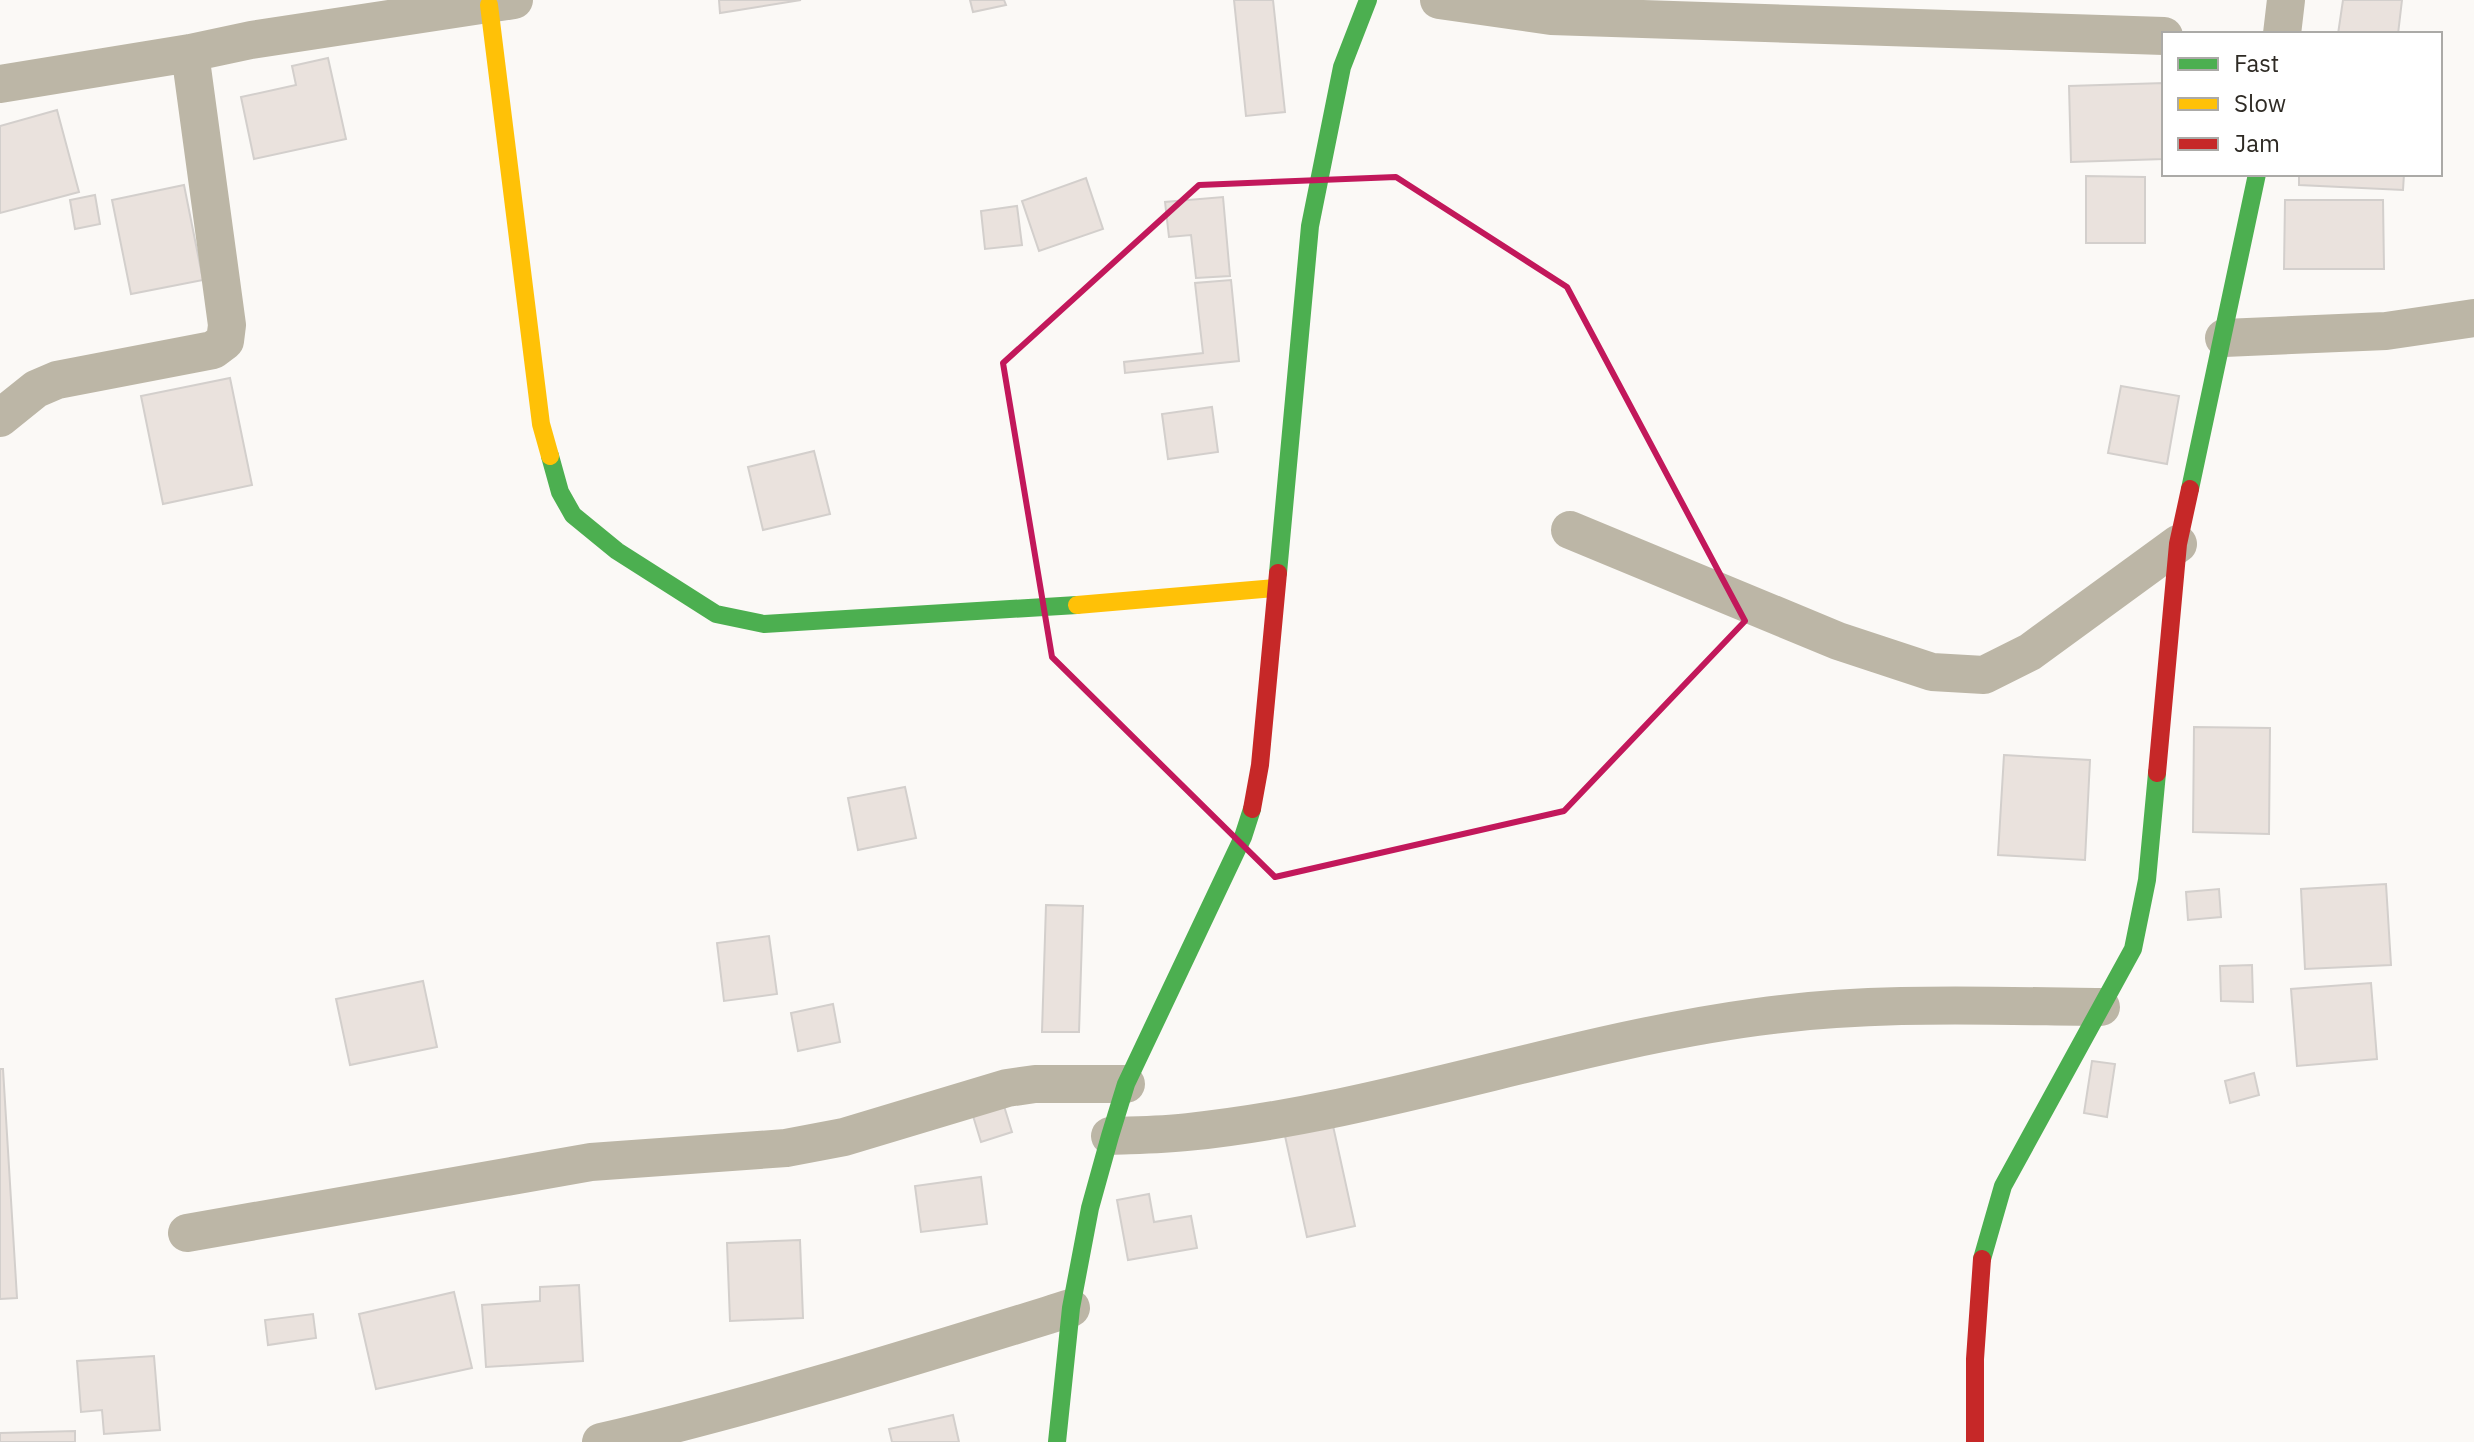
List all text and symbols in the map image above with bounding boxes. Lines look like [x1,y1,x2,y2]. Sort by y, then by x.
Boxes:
legend [2162,32,2442,176]
text: Fast [2234,47,2279,79]
text: Slow [2234,87,2286,119]
text: Jam [2234,127,2280,159]

